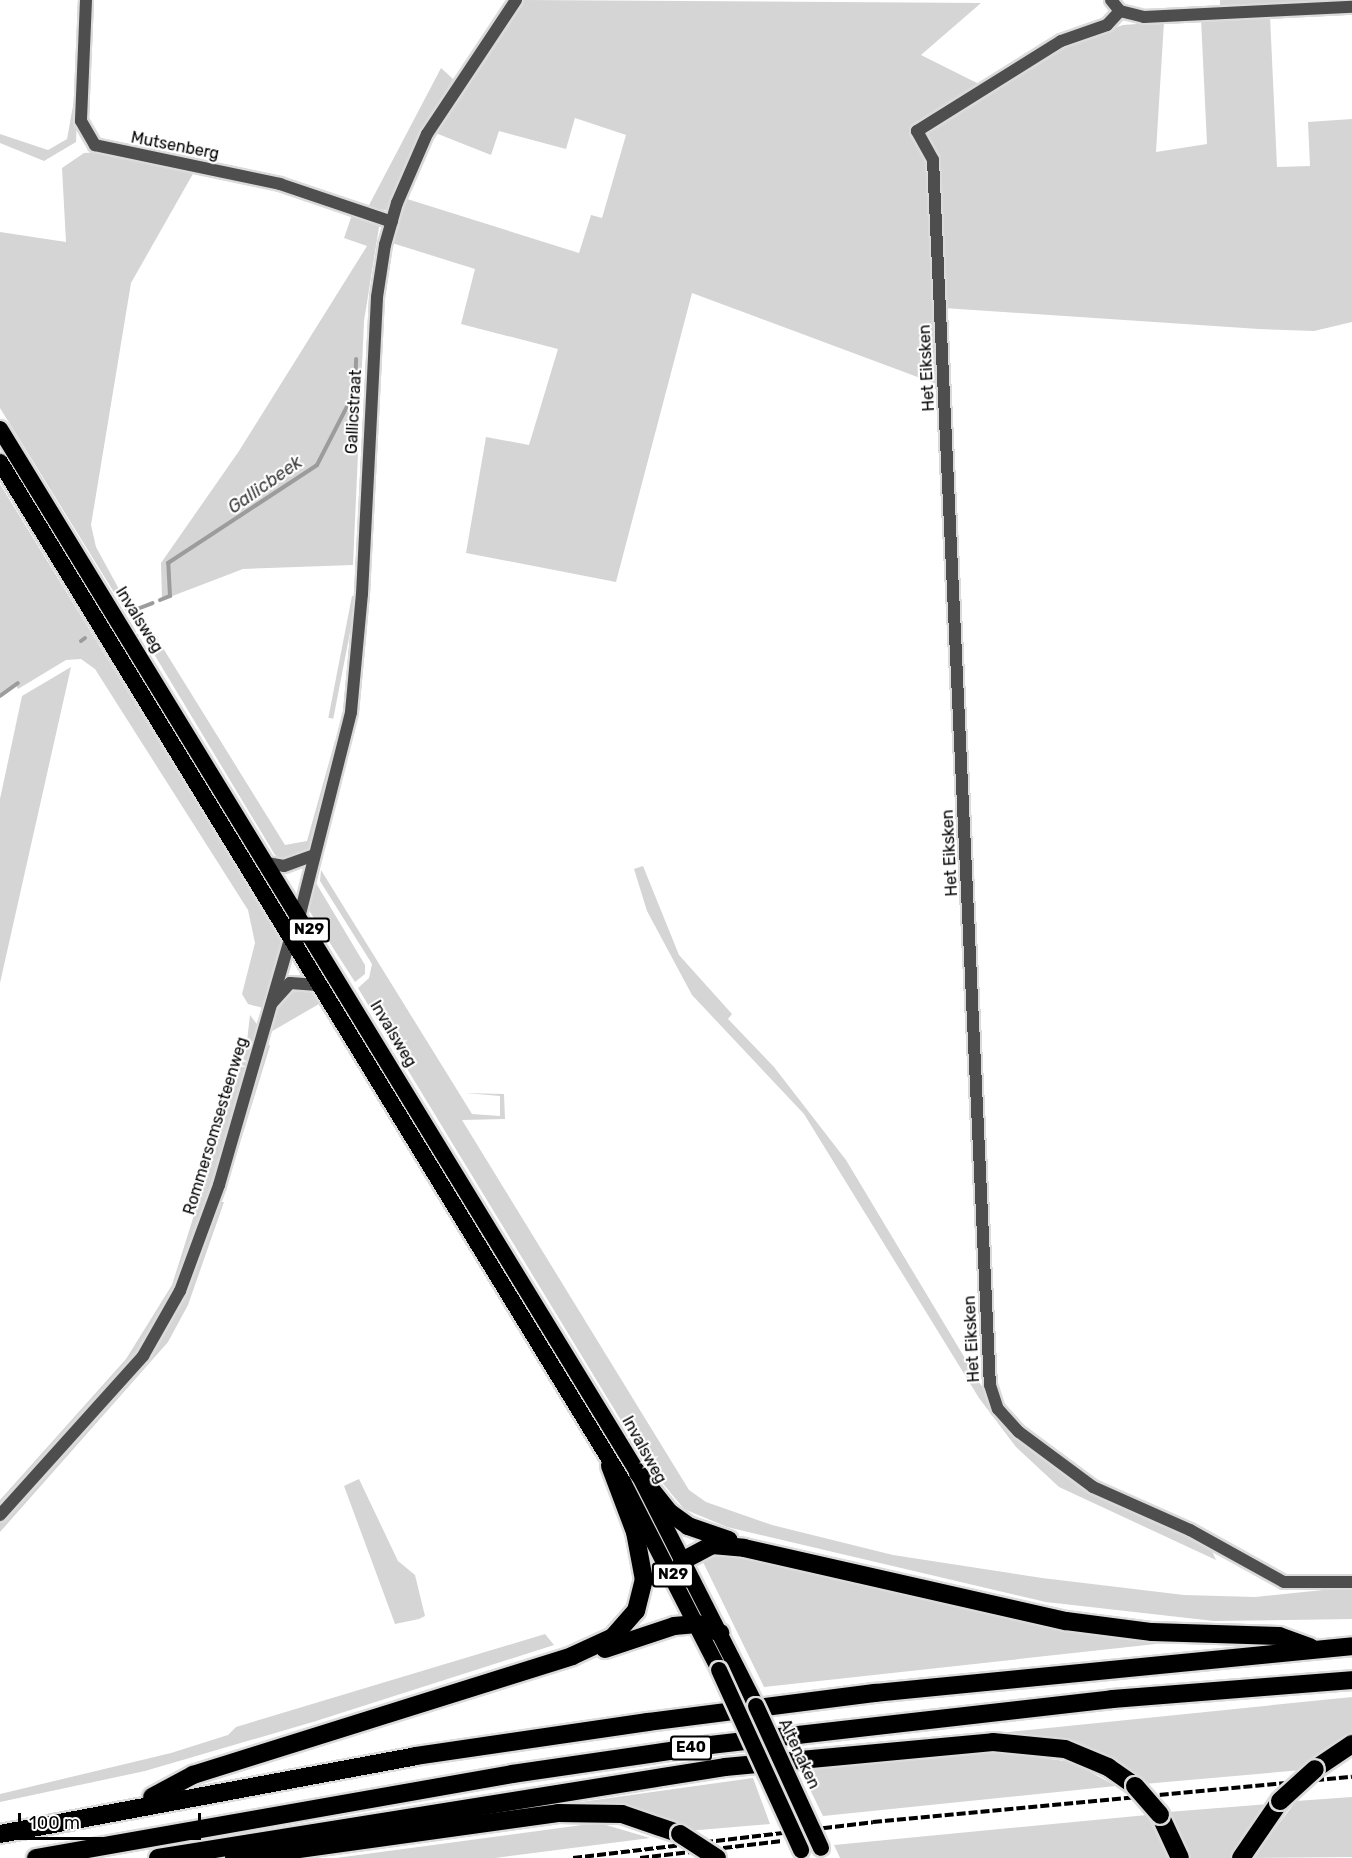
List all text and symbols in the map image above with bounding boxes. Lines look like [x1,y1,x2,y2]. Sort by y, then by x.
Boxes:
street label: Mutsenberg [129,128,221,164]
street label: Het Eiksken [915,324,939,412]
street label: Gallicstraat [342,369,366,455]
water label: Gallicbeek [224,451,306,519]
street label: Invalsweg [111,583,167,657]
street label: Het Eiksken [938,809,962,897]
road number: N29 [286,918,332,942]
street label: Invalsweg [366,997,420,1071]
street label: Rommersomsesteenweg [180,1035,252,1217]
street label: Het Eiksken [960,1295,984,1383]
street label: Invalsweg [618,1413,670,1487]
road number: N29 [650,1563,696,1587]
street label: Altenaken [774,1716,824,1792]
road number: E40 [670,1736,712,1760]
scale bar [21,1801,204,1839]
text: 100 m [29,1812,80,1834]

